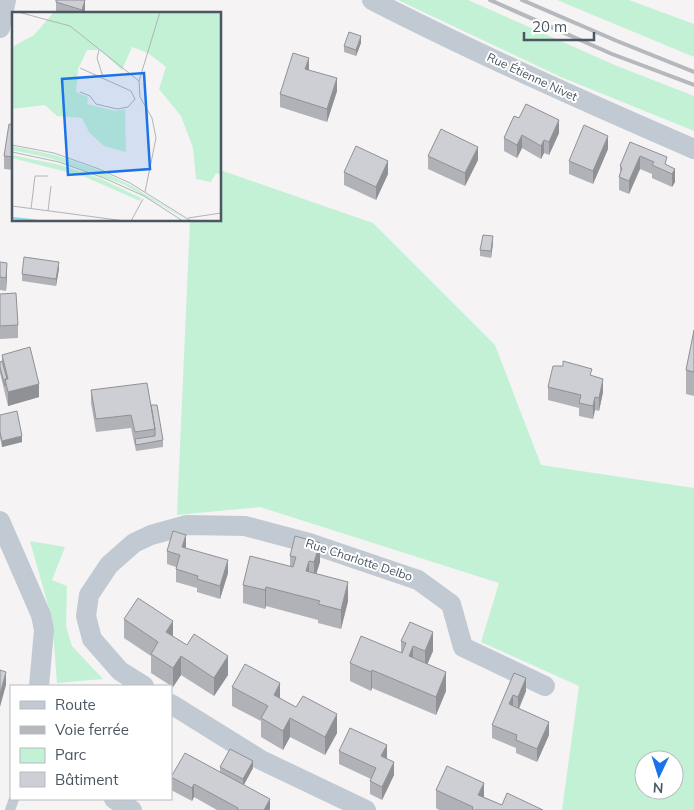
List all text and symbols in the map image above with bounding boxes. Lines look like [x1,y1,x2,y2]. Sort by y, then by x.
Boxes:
scale bar [524,10,594,42]
inset map [12,12,221,221]
text: 20 m [532,17,567,36]
street label: Rue Étienne Nivet [485,49,580,104]
street label: Rue Charlotte Delbo [304,535,415,584]
legend [10,685,172,800]
text: Route [55,695,96,714]
text: Voie ferrée [55,720,129,739]
text: Parc [55,745,86,764]
north arrow [634,750,684,800]
text: Bâtiment [55,770,118,789]
text: N [652,779,664,797]

